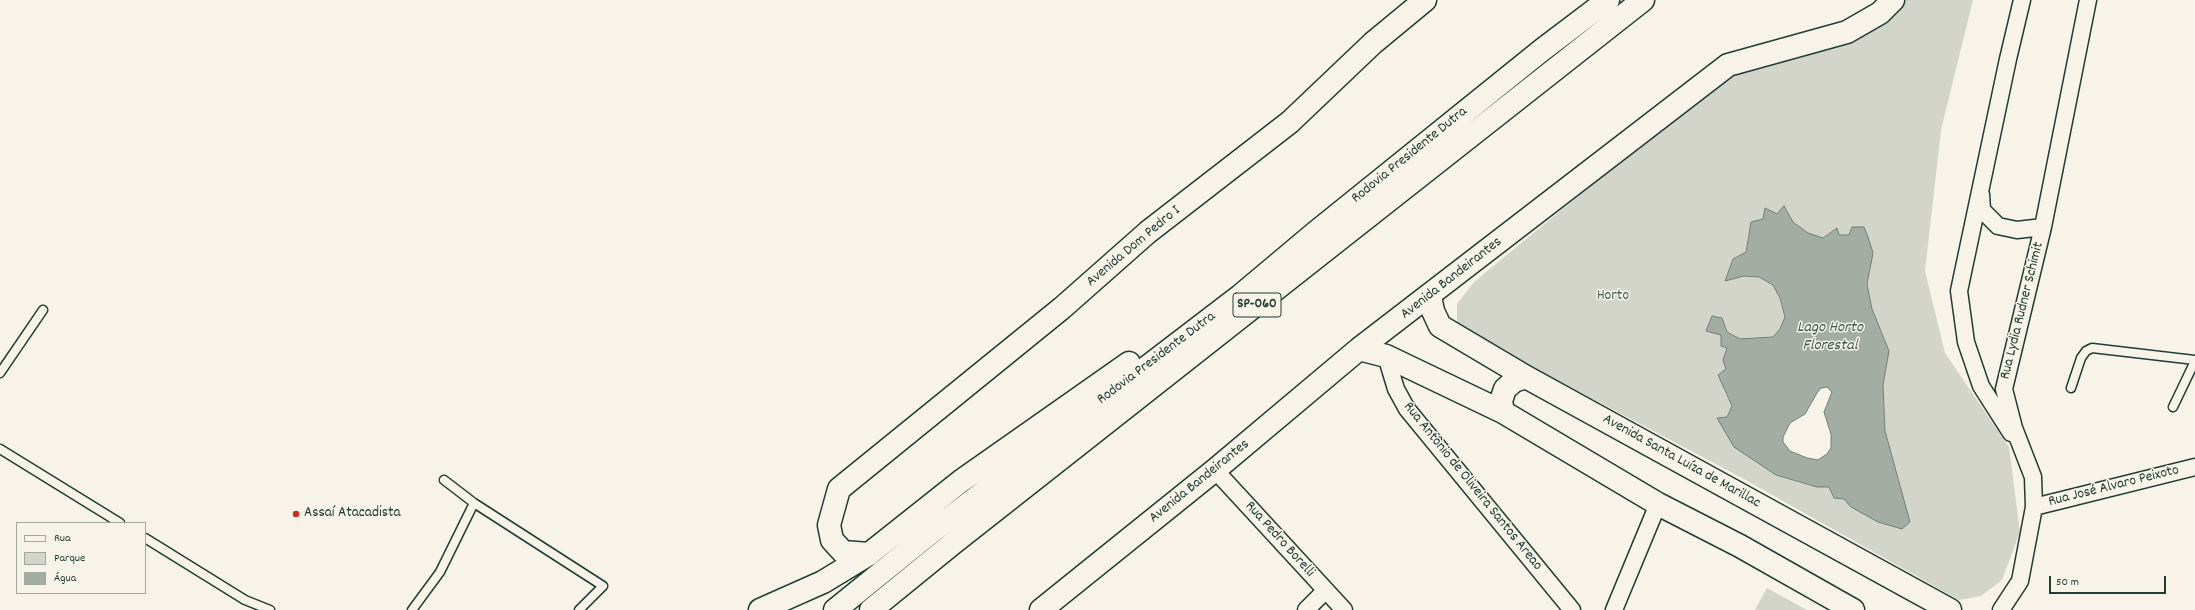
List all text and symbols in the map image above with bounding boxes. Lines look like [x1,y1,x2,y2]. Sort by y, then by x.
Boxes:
street label: Rodovia Presidente Dutra [1349,104,1471,208]
street label: Avenida Dom Pedro I [1083,202,1185,292]
street label: Avenida Bandeirantes [1398,234,1506,324]
street label: Rua Lydia Rudner Schimit [1997,240,2049,382]
park label: Horto [1597,288,1629,306]
road number: SP-060 [1233,293,1281,317]
street label: Rodovia Presidente Dutra [1094,309,1220,409]
water label: Lago Horto Florestal [1797,319,1863,357]
street label: Rua Antônio de Oliveira Santos Areao [1398,399,1546,575]
street label: Avenida Santa Luíza de Marillac [1599,411,1763,513]
street label: Avenida Bandeirantes [1146,436,1254,528]
street label: Rua José Alvaro Peixoto [2047,462,2181,512]
street label: Rua Pedro Borelli [1240,498,1318,582]
place label: Assaí Atacadista [304,505,401,523]
marker: Assaí Atacadista [291,509,301,519]
legend [16,522,146,594]
text: Rua [54,530,71,547]
text: Parque [54,550,85,567]
scale bar [2051,568,2168,594]
text: Água [54,570,76,587]
text: 50 m [2056,574,2079,591]

